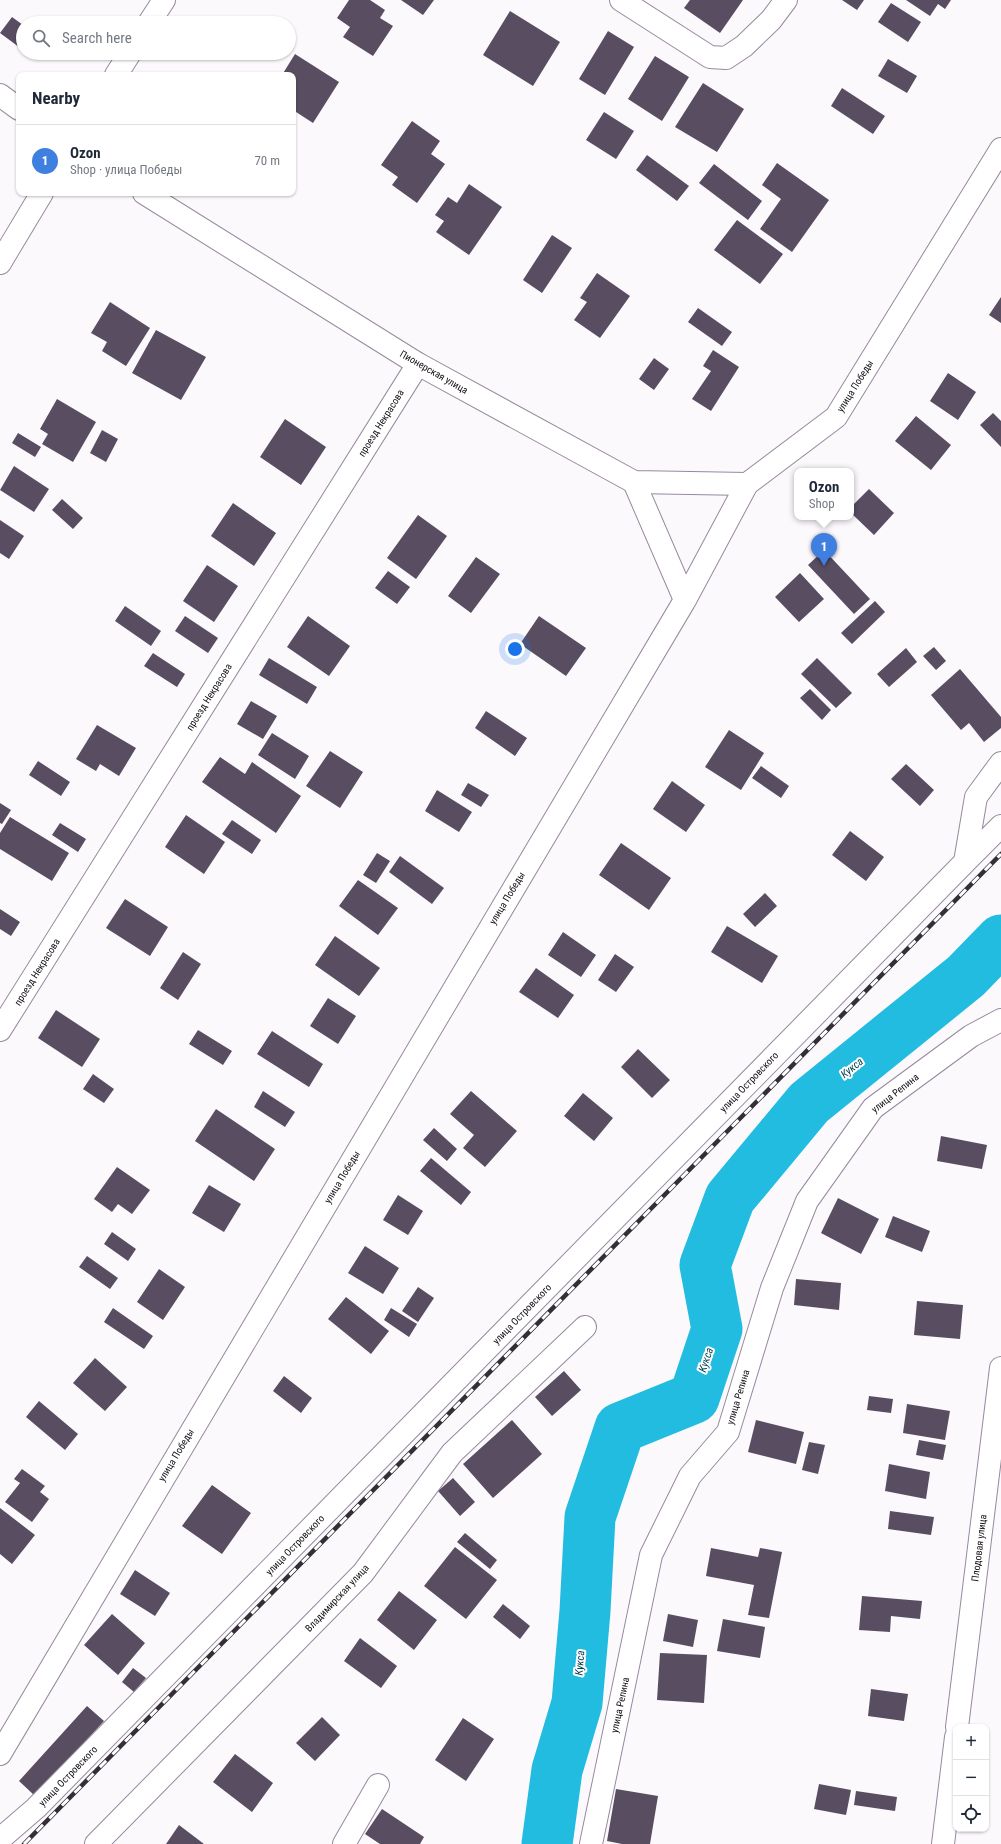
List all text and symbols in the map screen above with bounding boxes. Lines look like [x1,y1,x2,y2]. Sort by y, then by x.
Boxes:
search box [16,16,296,60]
icon: search [30,27,52,49]
text: Search here [62,29,132,47]
text: Nearby [32,88,80,108]
text: Ozon [70,144,101,162]
text: 1 [42,153,48,168]
text: 70 m [254,153,280,168]
text: Shop · улица Победы [70,162,182,177]
street label: Пионерская улица [398,348,470,396]
street label: улица Победы [835,358,875,414]
street label: проезд Некрасова [356,387,406,458]
popup [794,468,854,520]
text: Ozon [809,478,839,496]
text: Shop [809,496,835,511]
pin: 1 [811,533,837,566]
your location [505,639,525,659]
street label: проезд Некрасова [184,661,234,732]
street label: улица Победы [487,870,527,926]
street label: проезд Некрасова [12,936,62,1007]
street label: улица Островского [717,1050,781,1114]
water label: Кукса [838,1055,866,1081]
street label: улица Репина [869,1071,921,1115]
street label: улица Победы [322,1149,362,1205]
street label: улица Островского [490,1282,554,1346]
water label: Кукса [696,1346,716,1374]
street label: улица Репина [724,1368,752,1426]
street label: улица Победы [156,1427,196,1483]
street label: улица Островского [263,1513,327,1577]
street label: Плодовая улица [969,1514,989,1582]
street label: Владимирская улица [303,1562,371,1634]
water label: Кукса [573,1650,587,1676]
street label: улица Репина [609,1676,631,1734]
map controls [953,1724,989,1832]
button: + [953,1724,989,1760]
street label: улица Островского [36,1744,100,1808]
button: − [953,1760,989,1796]
button: locate [953,1796,989,1832]

